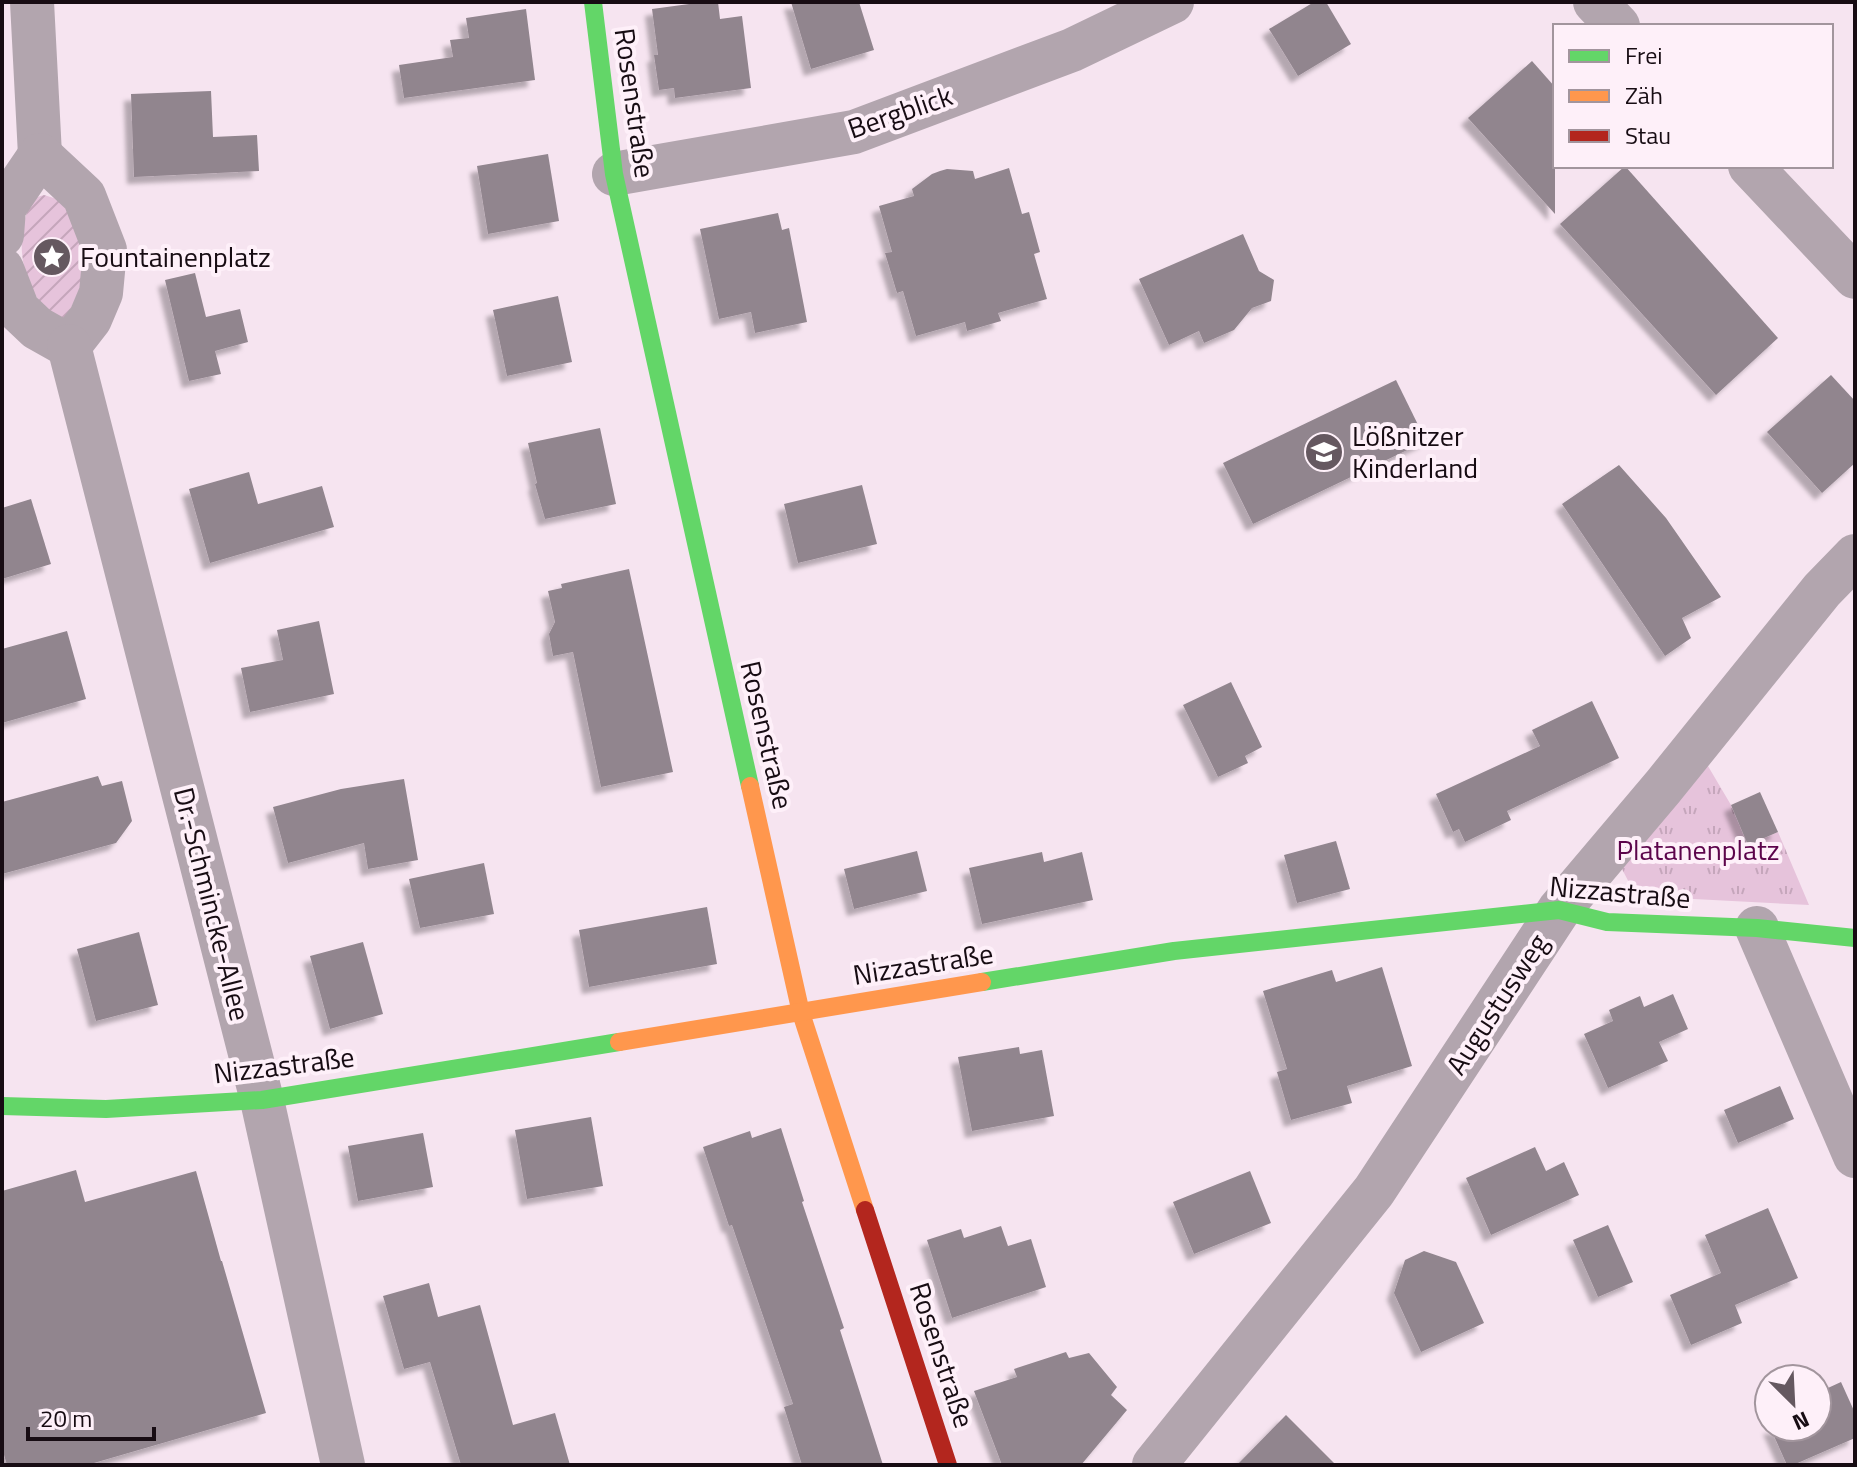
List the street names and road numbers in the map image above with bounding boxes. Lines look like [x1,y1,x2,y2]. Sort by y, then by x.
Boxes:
street label: Rosenstraße [604,25,667,181]
street label: Bergblick [842,74,958,149]
street label: Rosenstraße [730,657,805,813]
street label: Dr.-Schmincke-Allee [163,783,262,1025]
street label: Nizzastraße [1548,864,1692,919]
street label: Augustusweg [1435,924,1559,1083]
street label: Nizzastraße [850,931,996,996]
street label: Nizzastraße [211,1035,357,1094]
street label: Rosenstraße [899,1277,986,1433]

